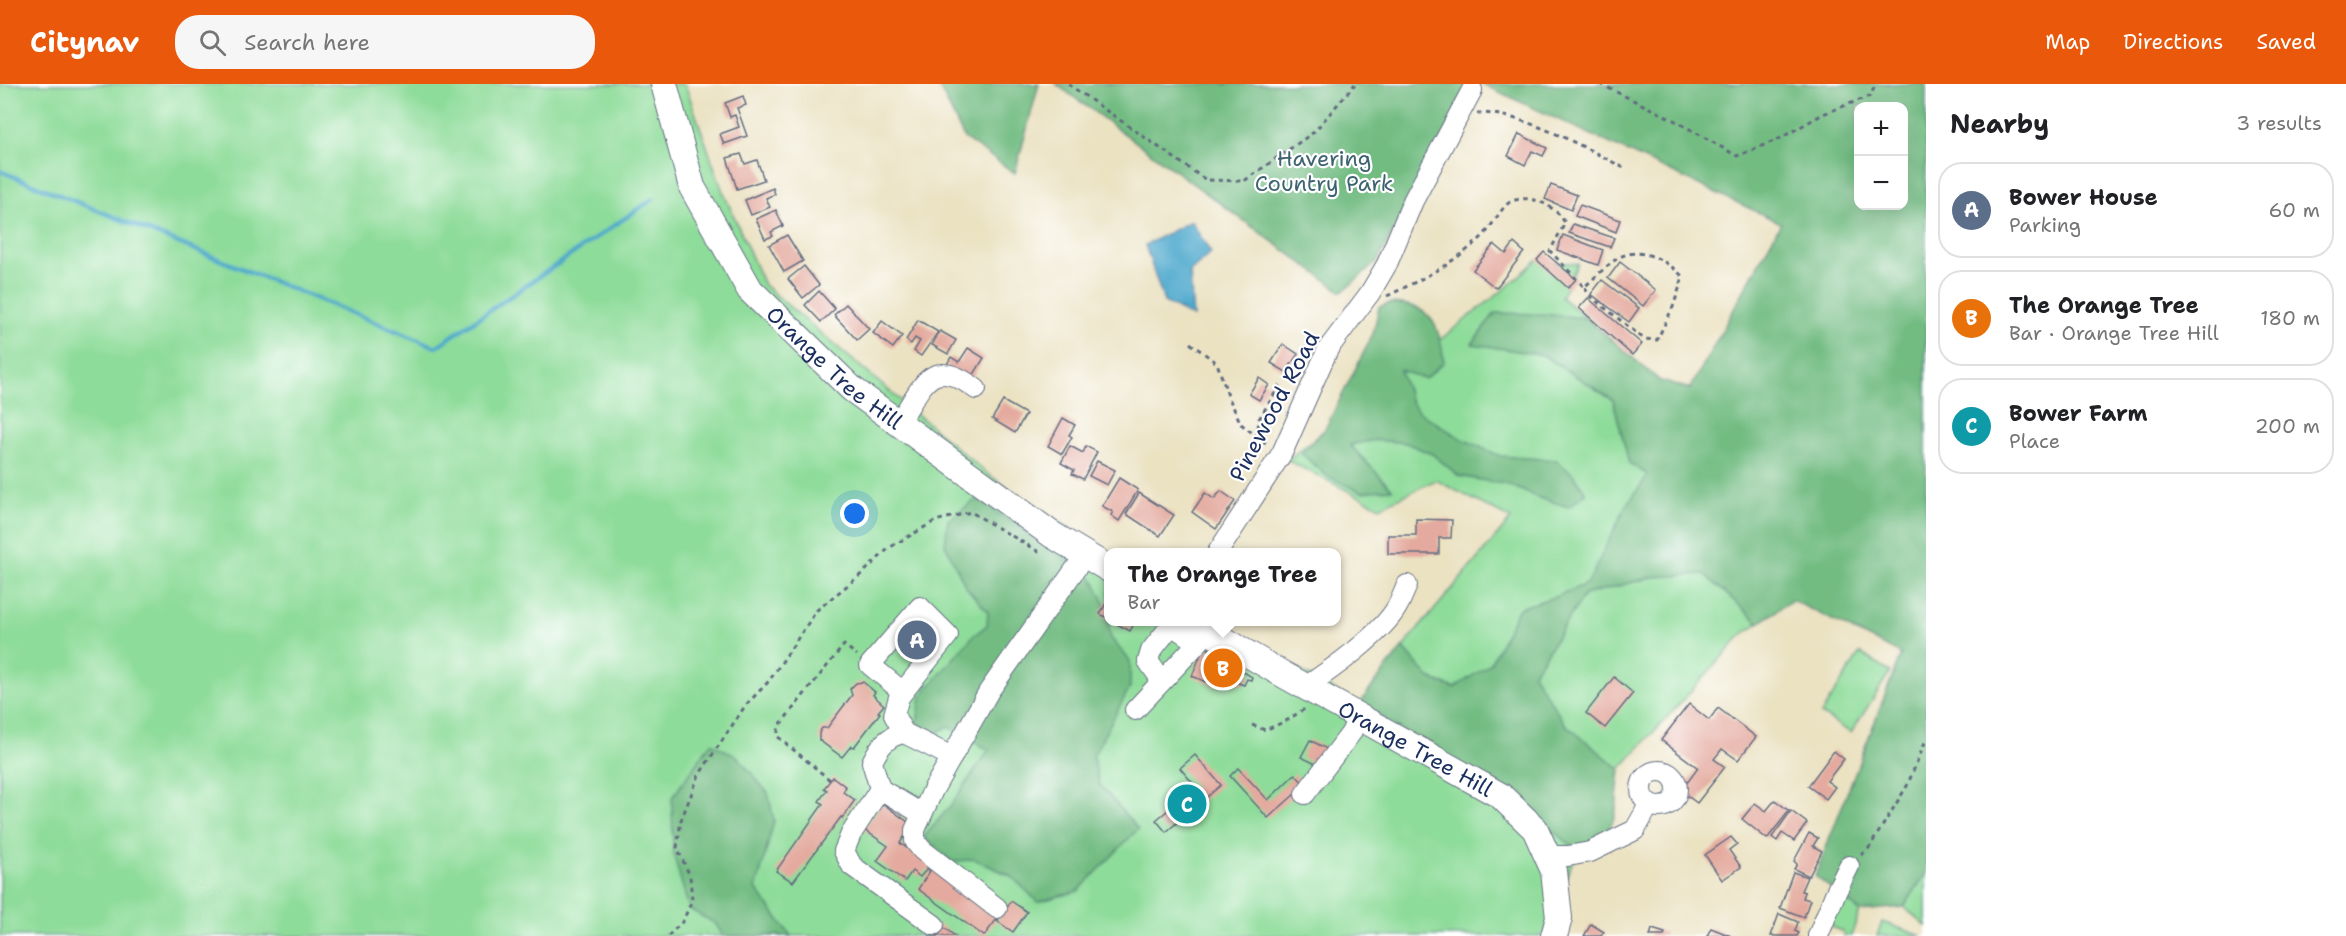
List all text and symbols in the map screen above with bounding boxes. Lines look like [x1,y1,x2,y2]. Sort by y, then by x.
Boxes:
search box [175,15,595,69]
text: Citynav [30,23,139,61]
icon: search [196,26,229,59]
text: Search here [244,28,370,57]
text: Map [2045,28,2090,56]
text: Directions [2123,28,2223,56]
text: Saved [2256,28,2316,56]
map controls [1854,102,1908,210]
button: + [1854,102,1908,156]
text: Nearby [1950,106,2049,141]
text: 3 results [2236,110,2322,136]
park label: Havering Country Park [1255,144,1393,198]
button: − [1854,156,1908,210]
text: Bower House [2009,183,2158,212]
text: A [1964,197,1979,223]
text: 60 m [2268,197,2320,223]
text: Parking [2009,212,2081,238]
text: The Orange Tree [2009,291,2199,320]
street label: Orange Tree Hill [760,300,909,436]
text: B [1965,305,1978,331]
text: 180 m [2260,305,2320,331]
text: Bar · Orange Tree Hill [2009,320,2219,346]
street label: Pinewood Road [1223,326,1326,486]
text: Bower Farm [2009,399,2148,428]
text: C [1965,413,1978,439]
text: 200 m [2255,413,2320,439]
text: Place [2009,428,2060,454]
your location [840,499,869,528]
popup [1104,548,1341,626]
text: The Orange Tree [1128,560,1317,589]
text: Bar [1128,589,1161,615]
pin: A [898,618,936,662]
pin: B [1204,646,1242,690]
street label: Orange Tree Hill [1333,694,1498,804]
pin: C [1168,782,1206,826]

